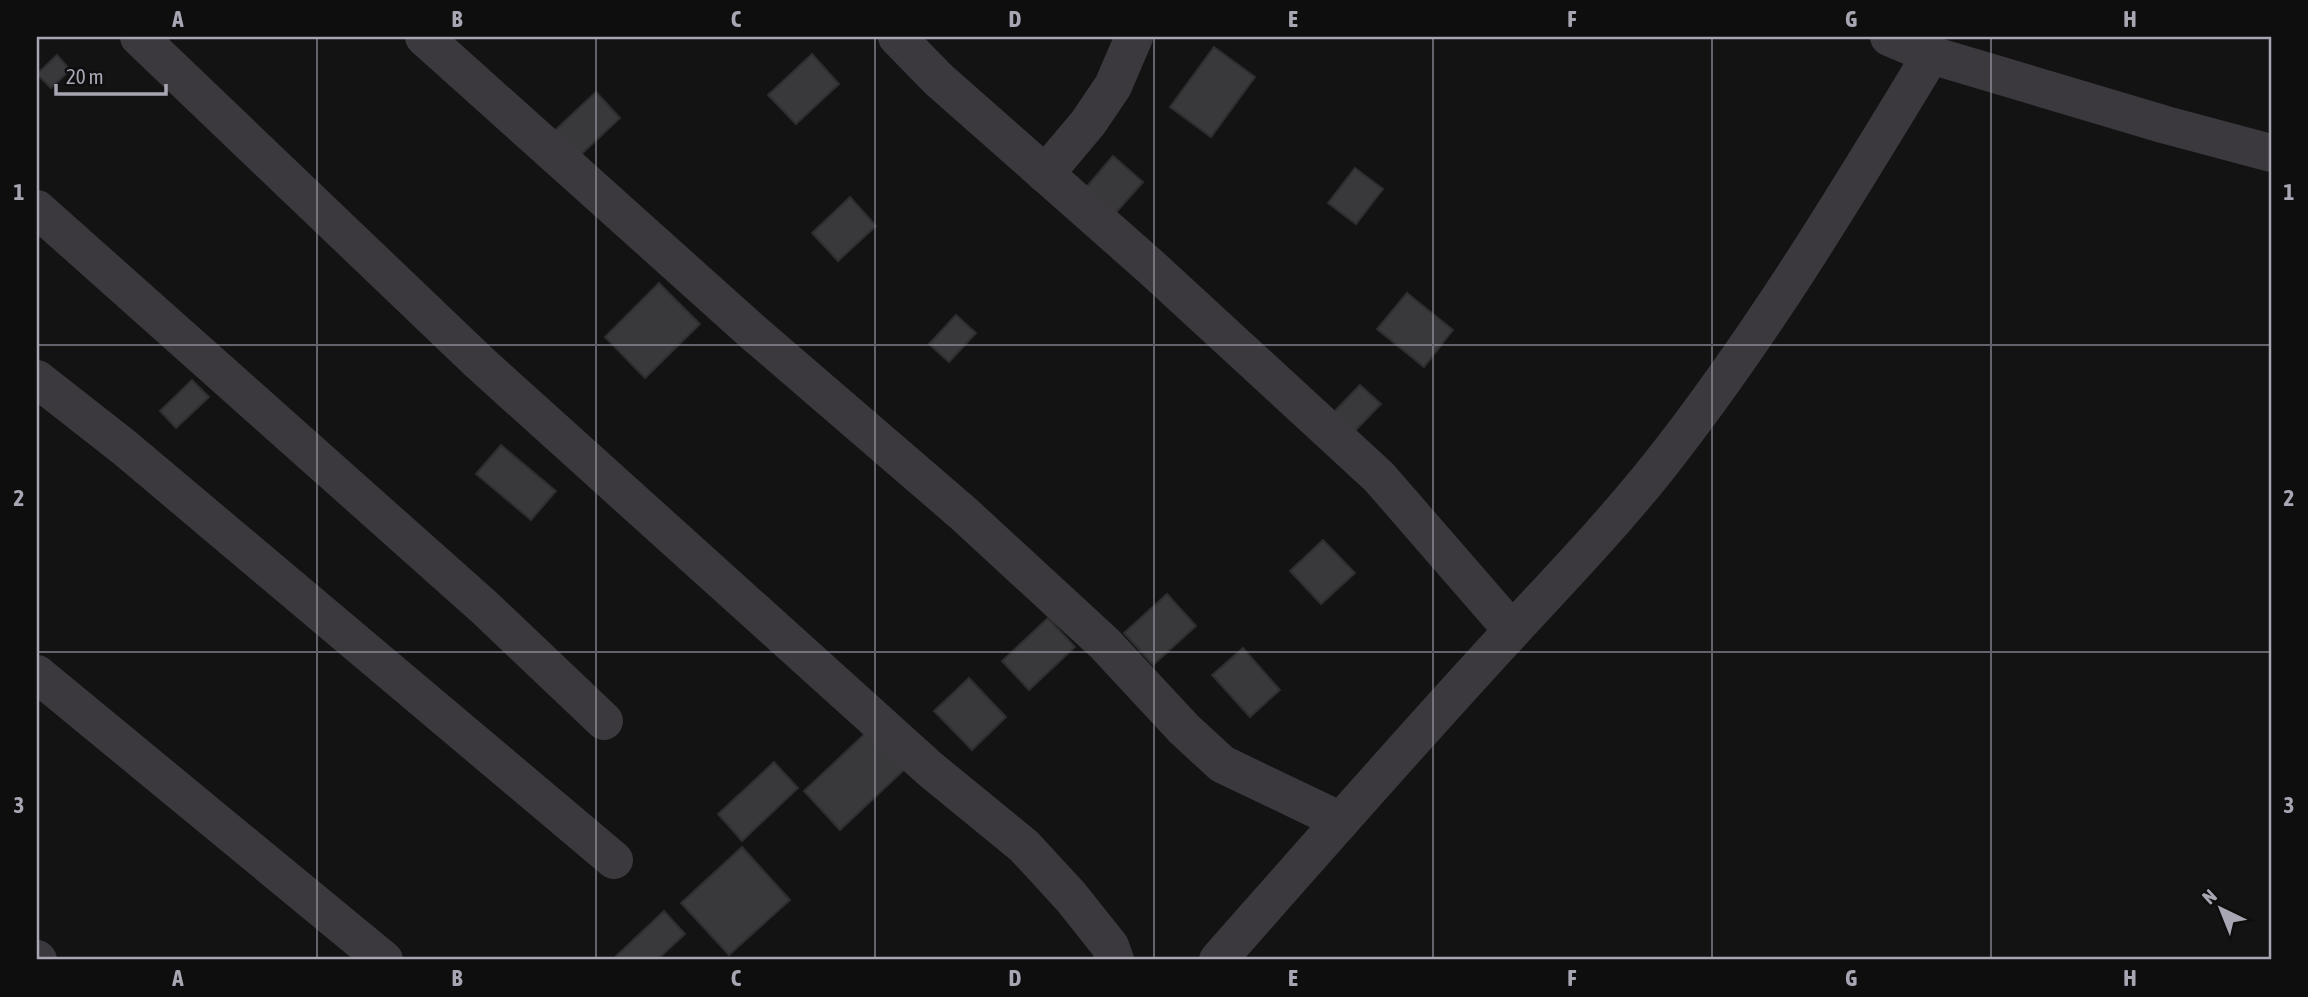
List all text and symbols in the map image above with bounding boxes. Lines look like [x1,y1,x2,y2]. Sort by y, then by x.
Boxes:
text: A [171,6,184,32]
text: B [452,6,463,32]
text: C [731,6,742,32]
text: D [1009,6,1022,32]
text: E [1288,6,1298,32]
text: F [1567,6,1577,32]
text: G [1845,6,1857,32]
text: H [2123,6,2137,32]
scale bar [56,52,166,96]
text: 20 m [66,64,104,88]
text: 1 [14,179,25,205]
text: 1 [2284,179,2295,205]
text: 2 [14,485,24,511]
text: 2 [2284,485,2294,511]
text: 3 [14,792,24,818]
text: 3 [2284,792,2294,818]
north arrow [2186,874,2256,944]
text: N [2198,885,2221,908]
text: A [171,965,184,991]
text: B [452,965,463,991]
text: C [731,965,742,991]
text: D [1009,965,1022,991]
text: E [1288,965,1298,991]
text: F [1567,965,1577,991]
text: G [1845,965,1857,991]
text: H [2123,965,2137,991]

